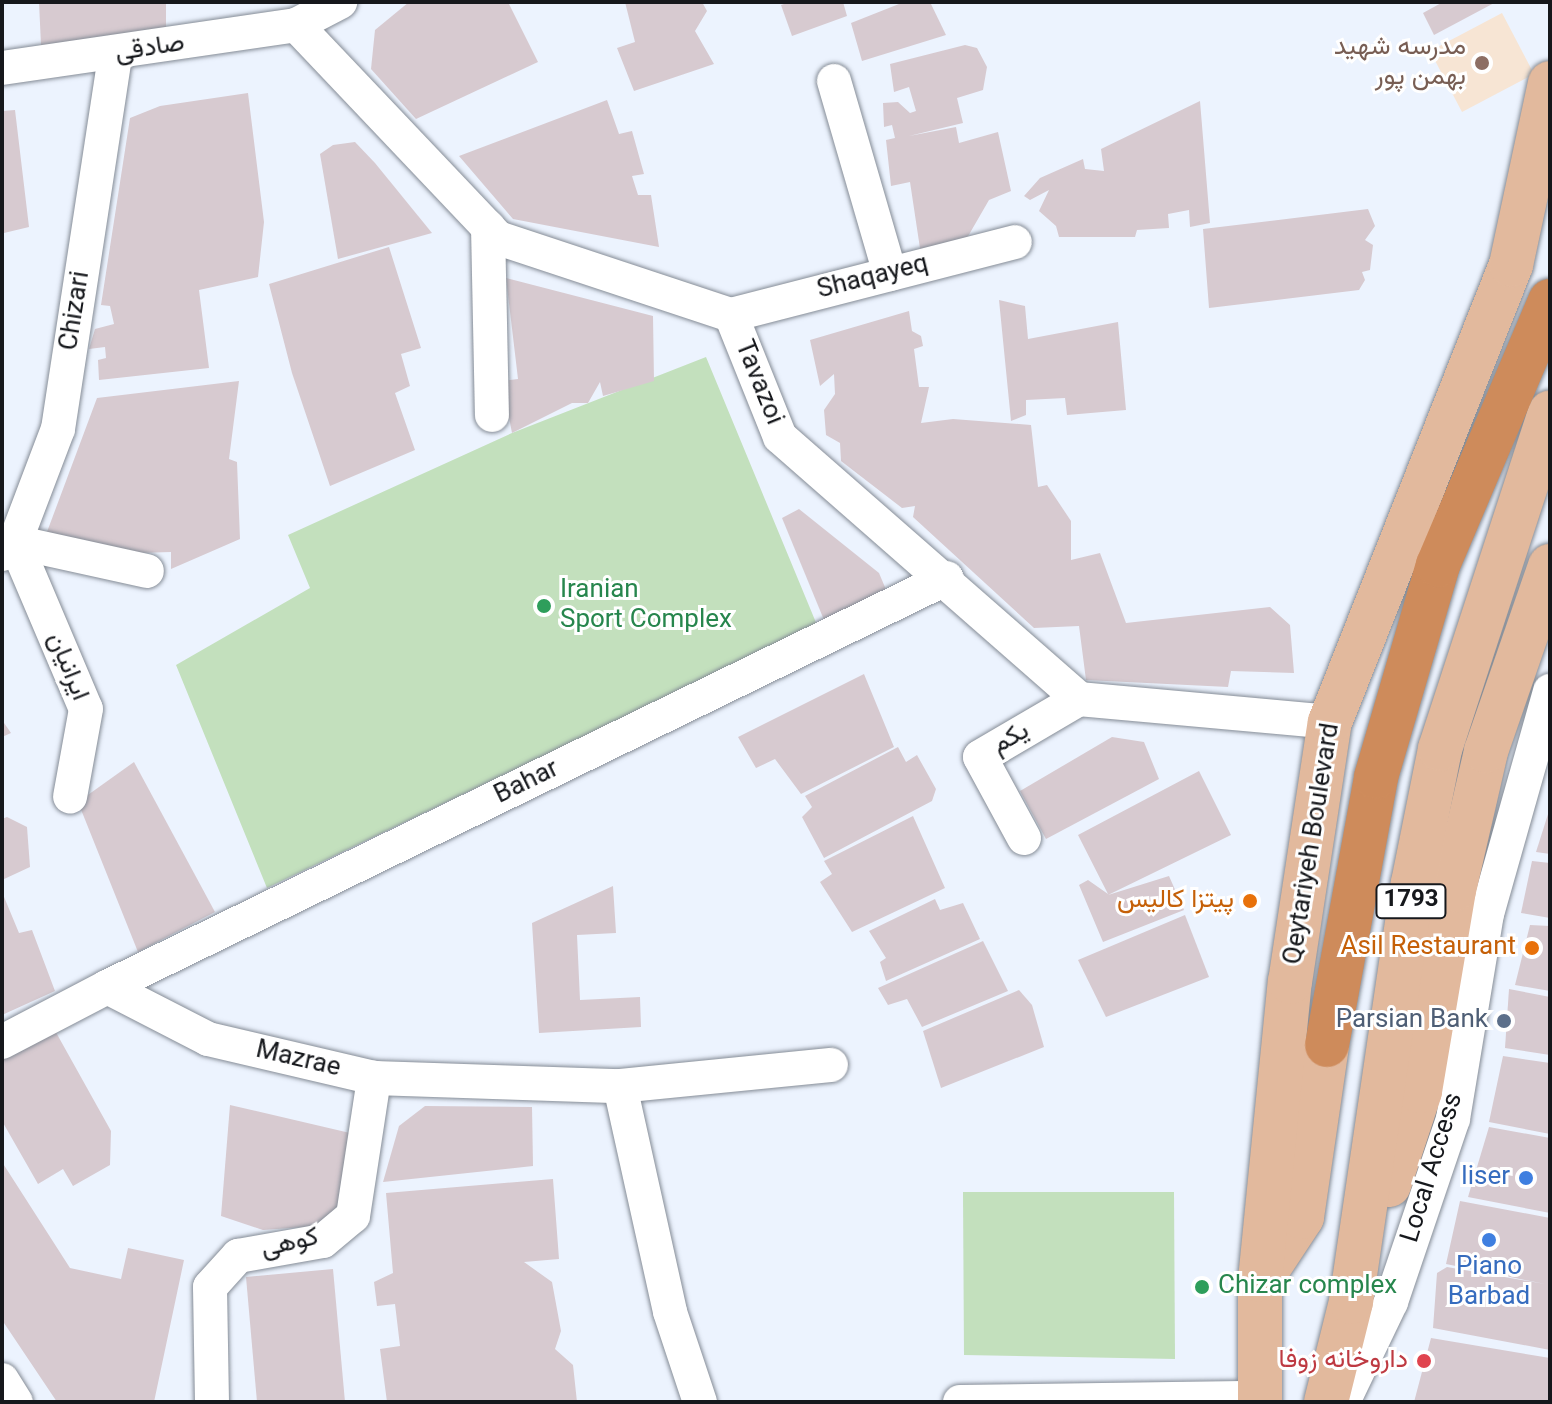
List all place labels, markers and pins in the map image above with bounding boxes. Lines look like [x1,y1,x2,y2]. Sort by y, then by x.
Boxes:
place label: مدرسه شهید بهمن پور [1334,32,1466,94]
marker: مدرسه شهید بهمن پور [1473,54,1491,72]
place label: Iranian Sport Complex [560,575,732,636]
marker: Iranian Sport Complex [535,597,553,615]
place label: پیتزا کالیس [1117,885,1234,917]
marker: پیتزا کالیس [1241,892,1259,910]
place label: Asil Restaurant [1340,932,1516,964]
marker: Asil Restaurant [1523,939,1541,957]
place label: Parsian Bank [1336,1005,1488,1037]
marker: Parsian Bank [1495,1012,1513,1030]
place label: liser [1461,1162,1510,1194]
marker: liser [1517,1169,1535,1187]
marker: Piano Barbad [1480,1231,1498,1249]
place label: Piano Barbad [1448,1252,1530,1314]
place label: Chizar complex [1218,1271,1397,1303]
marker: Chizar complex [1193,1278,1211,1296]
place label: داروخانه زوفا [1279,1345,1408,1377]
marker: داروخانه زوفا [1415,1352,1433,1370]

